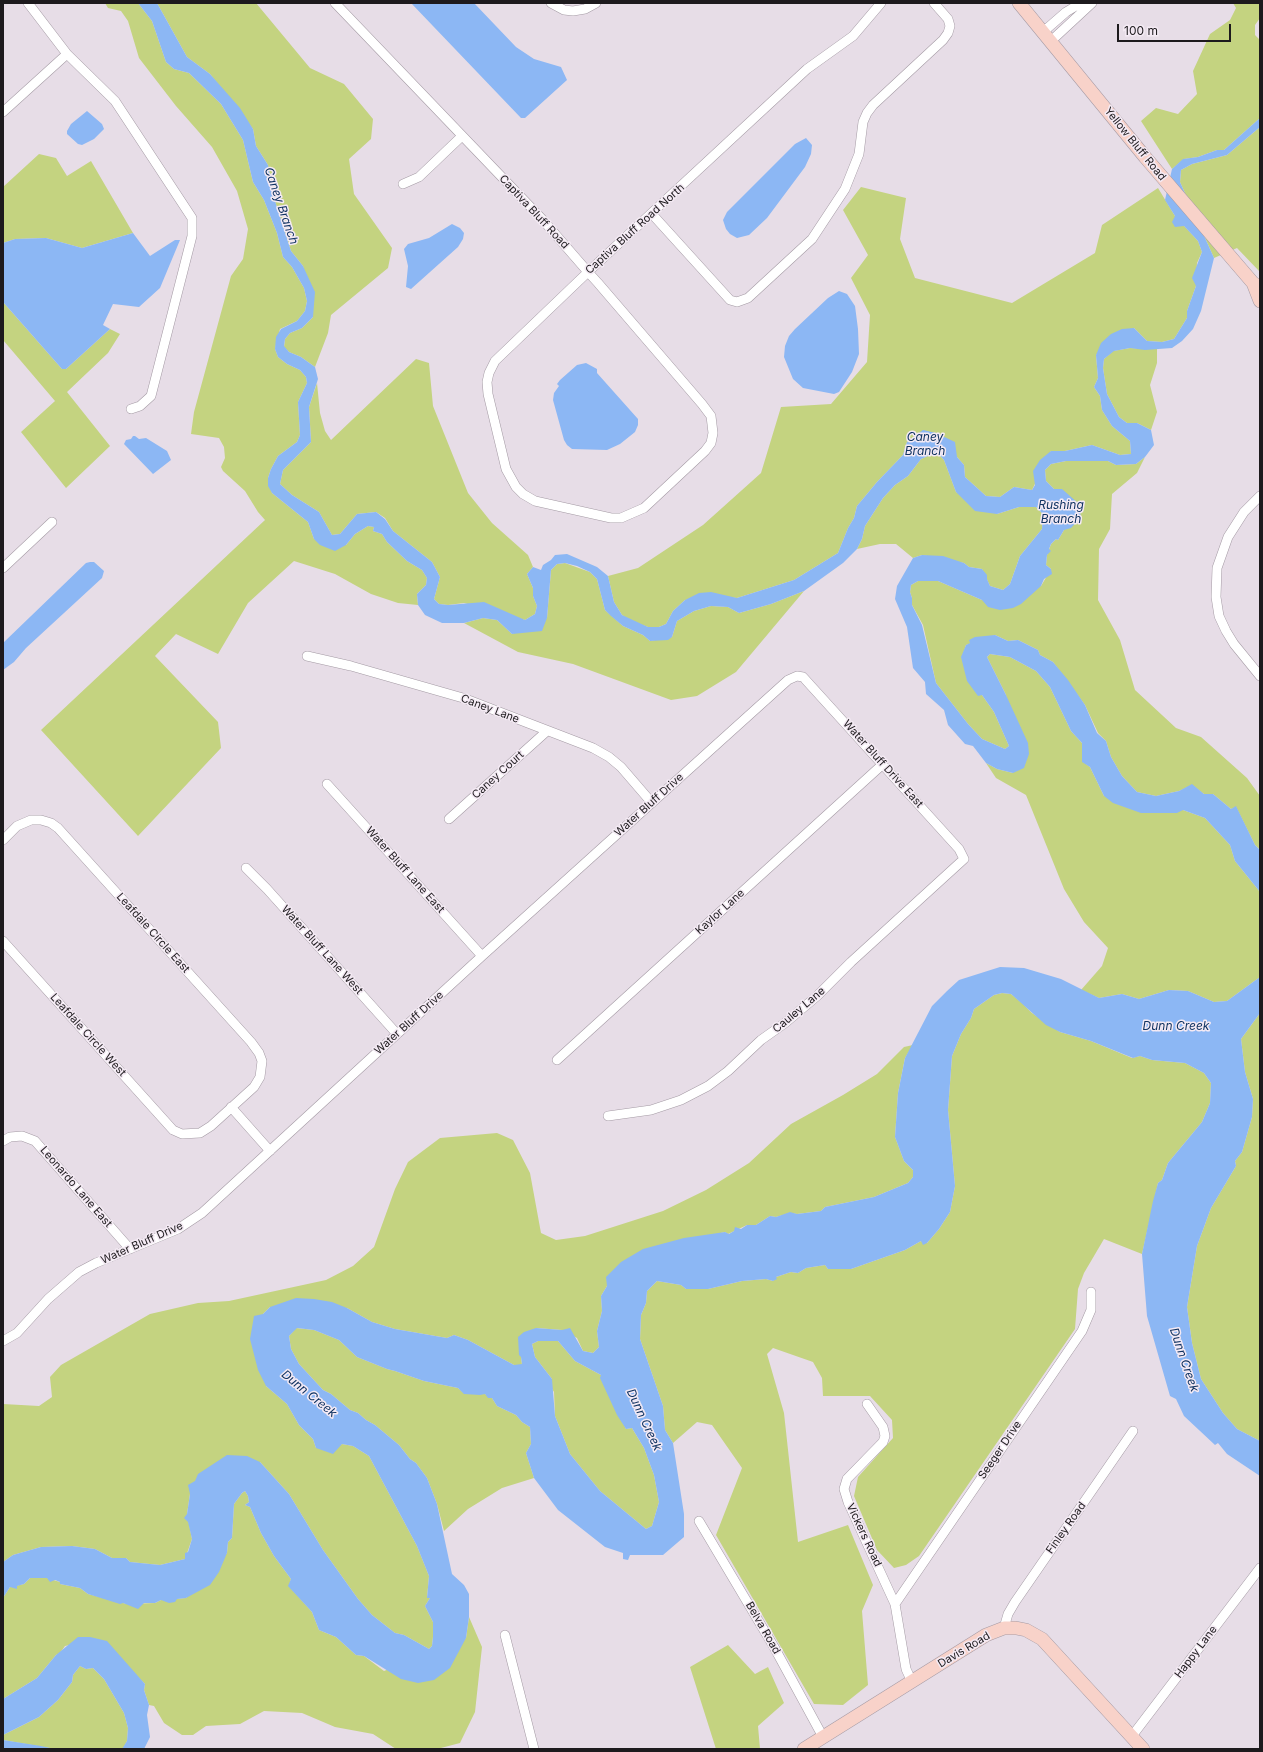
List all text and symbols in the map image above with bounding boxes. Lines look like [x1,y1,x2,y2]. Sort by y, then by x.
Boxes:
scale bar [1119,16,1233,42]
text: 100 m [1124,23,1158,38]
street label: Yellow Bluff Road [1101,105,1169,183]
water label: Caney Branch [261,166,301,246]
street label: Captiva Bluff Road [496,172,572,252]
street label: Captiva Bluff Road North [583,181,687,277]
water label: Caney Branch [905,430,945,458]
water label: Rushing Branch [1038,498,1084,526]
street label: Caney Lane [459,692,521,726]
street label: Water Bluff Drive East [840,717,926,811]
street label: Caney Court [469,748,527,802]
street label: Water Bluff Drive [612,771,686,839]
street label: Water Bluff Lane East [363,824,447,916]
street label: Kaylor Lane [693,887,747,937]
street label: Leafdale Circle East [114,890,192,976]
street label: Water Bluff Lane West [279,903,365,997]
street label: Cauley Lane [770,984,828,1036]
street label: Water Bluff Drive [372,989,446,1057]
street label: Leafdale Circle West [47,991,129,1079]
water label: Dunn Creek [1143,1019,1209,1033]
street label: Leonardo Lane East [37,1144,115,1230]
street label: Water Bluff Drive [99,1219,185,1267]
water label: Dunn Creek [1166,1326,1202,1394]
water label: Dunn Creek [279,1367,339,1421]
water label: Dunn Creek [623,1387,665,1453]
street label: Seeger Drive [976,1418,1024,1482]
street label: Finley Road [1043,1500,1089,1556]
street label: Vickers Road [844,1501,884,1569]
street label: Belva Road [743,1599,783,1657]
street label: Happy Lane [1172,1623,1220,1681]
street label: Davis Road [936,1629,992,1671]

